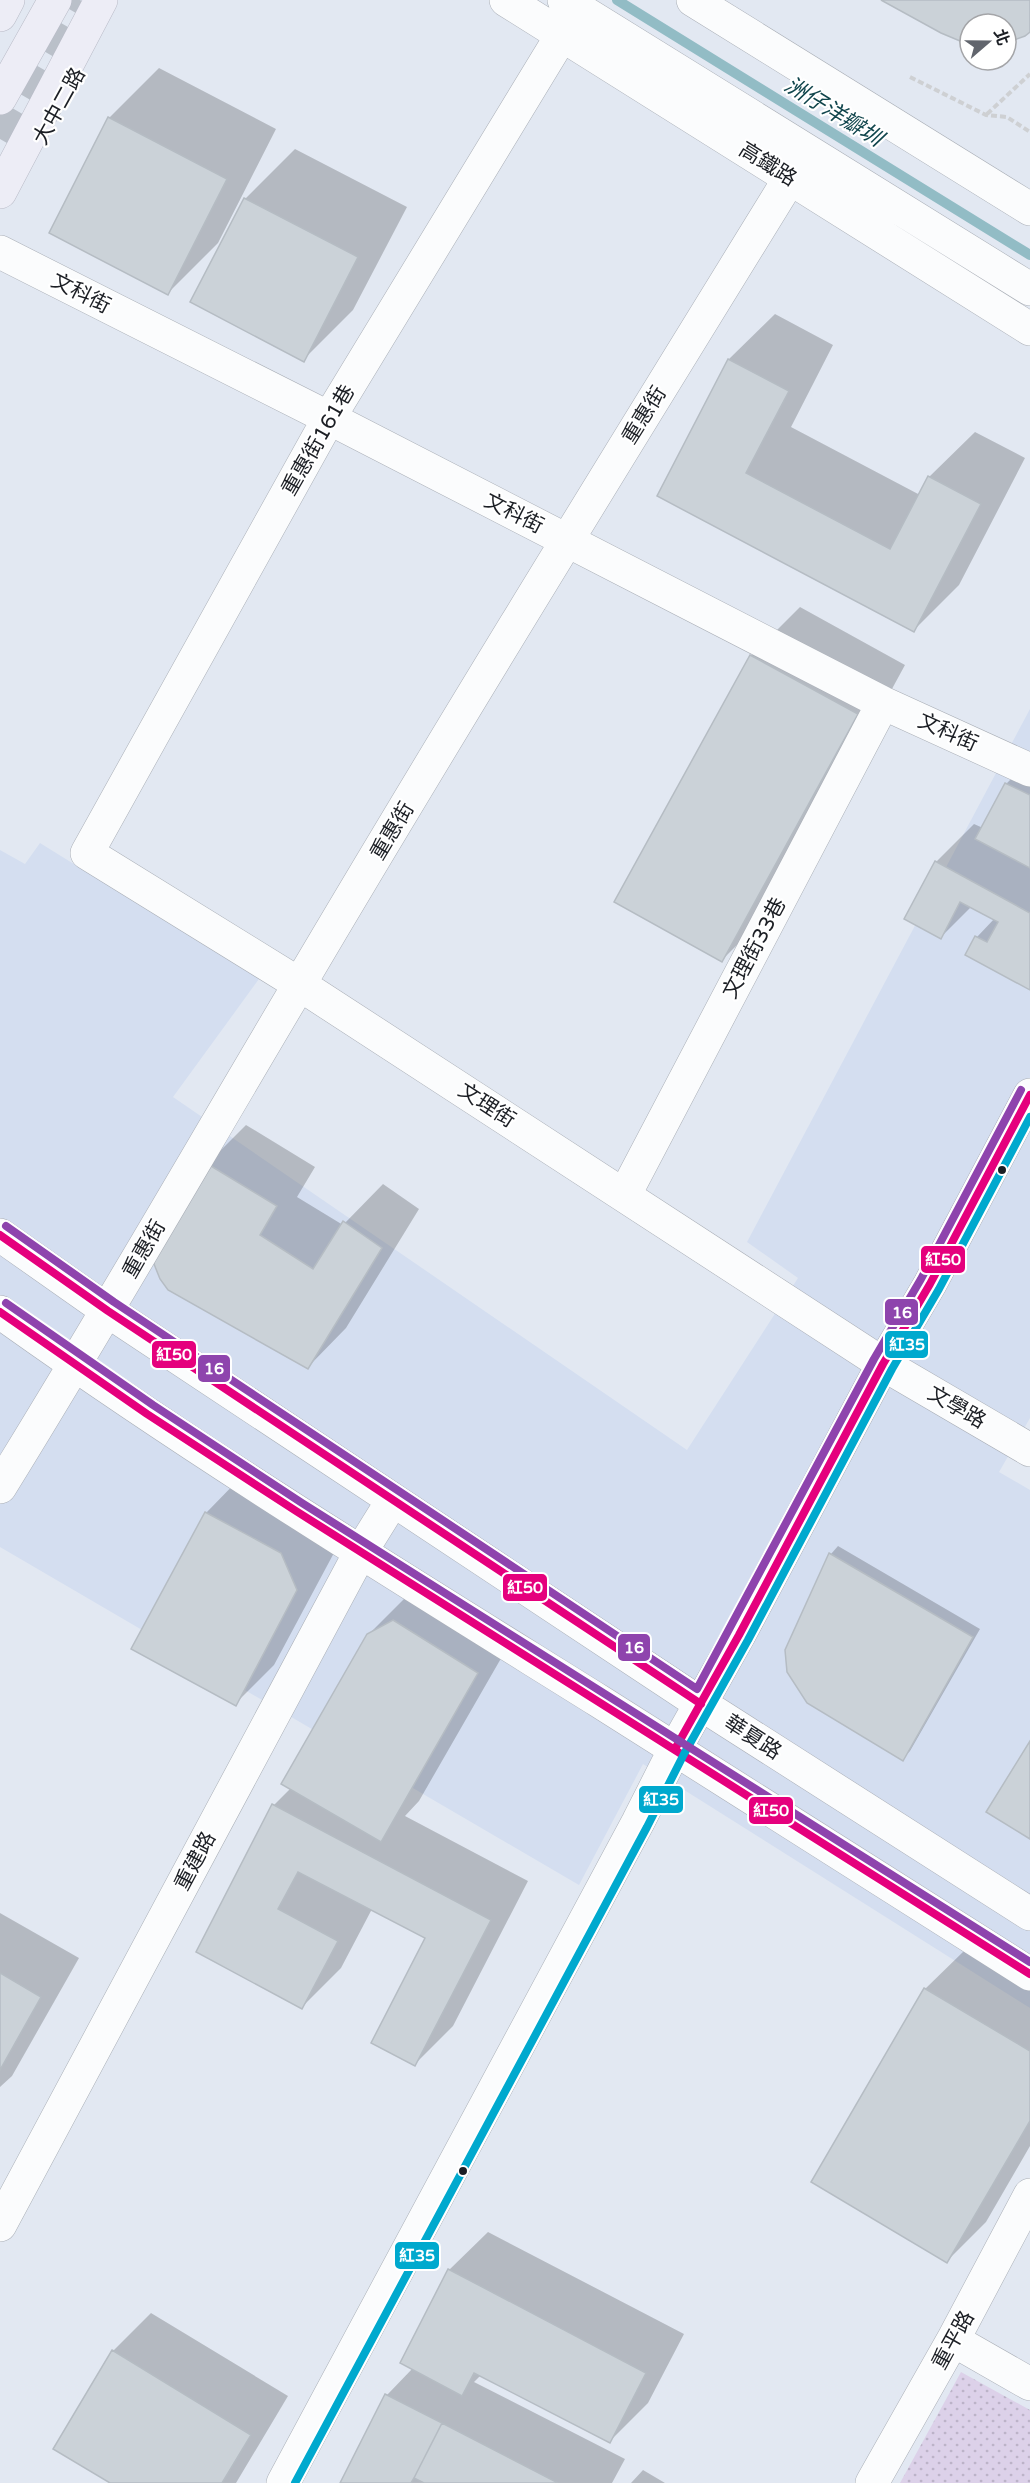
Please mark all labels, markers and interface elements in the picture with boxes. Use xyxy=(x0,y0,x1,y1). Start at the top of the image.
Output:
north arrow xyxy=(958,12,1018,72)
text: 北 xyxy=(989,26,1013,48)
street label: 大中二路 xyxy=(28,63,91,149)
water label: 洲仔洋瓣圳 xyxy=(780,72,890,154)
street label: 高鐵路 xyxy=(734,137,801,192)
street label: 文科街 xyxy=(47,268,115,319)
street label: 重惠街161巷 xyxy=(277,380,360,500)
street label: 重惠街 xyxy=(617,382,672,449)
street label: 文科街 xyxy=(480,488,548,539)
street label: 文科街 xyxy=(914,708,982,757)
street label: 重惠街 xyxy=(365,798,419,865)
street label: 文理街33巷 xyxy=(717,894,791,1003)
street label: 文理街 xyxy=(454,1078,520,1133)
unlabelled marker xyxy=(996,1164,1008,1176)
street label: 重惠街 xyxy=(118,1216,171,1283)
line badge: 紅50 xyxy=(920,1245,966,1274)
text: 紅50 xyxy=(925,1250,961,1270)
line badge: 16 xyxy=(884,1298,919,1326)
text: 16 xyxy=(892,1303,912,1323)
line badge: 紅35 xyxy=(884,1330,929,1359)
text: 紅35 xyxy=(889,1335,925,1355)
line badge: 紅50 xyxy=(151,1340,197,1369)
text: 紅50 xyxy=(156,1345,192,1365)
line badge: 16 xyxy=(197,1354,231,1383)
text: 16 xyxy=(204,1359,224,1379)
street label: 文學路 xyxy=(923,1381,990,1434)
line badge: 紅50 xyxy=(502,1573,548,1602)
text: 紅50 xyxy=(507,1578,543,1598)
line badge: 16 xyxy=(617,1633,651,1662)
text: 16 xyxy=(624,1638,644,1658)
street label: 華夏路 xyxy=(720,1710,786,1765)
line badge: 紅35 xyxy=(638,1785,684,1814)
text: 紅35 xyxy=(643,1790,679,1810)
line badge: 紅50 xyxy=(748,1796,794,1825)
text: 紅50 xyxy=(753,1801,789,1821)
street label: 重建路 xyxy=(170,1828,221,1895)
unlabelled marker xyxy=(457,2165,469,2177)
line badge: 紅35 xyxy=(394,2241,440,2270)
text: 紅35 xyxy=(399,2246,435,2266)
street label: 重平路 xyxy=(927,2307,980,2374)

